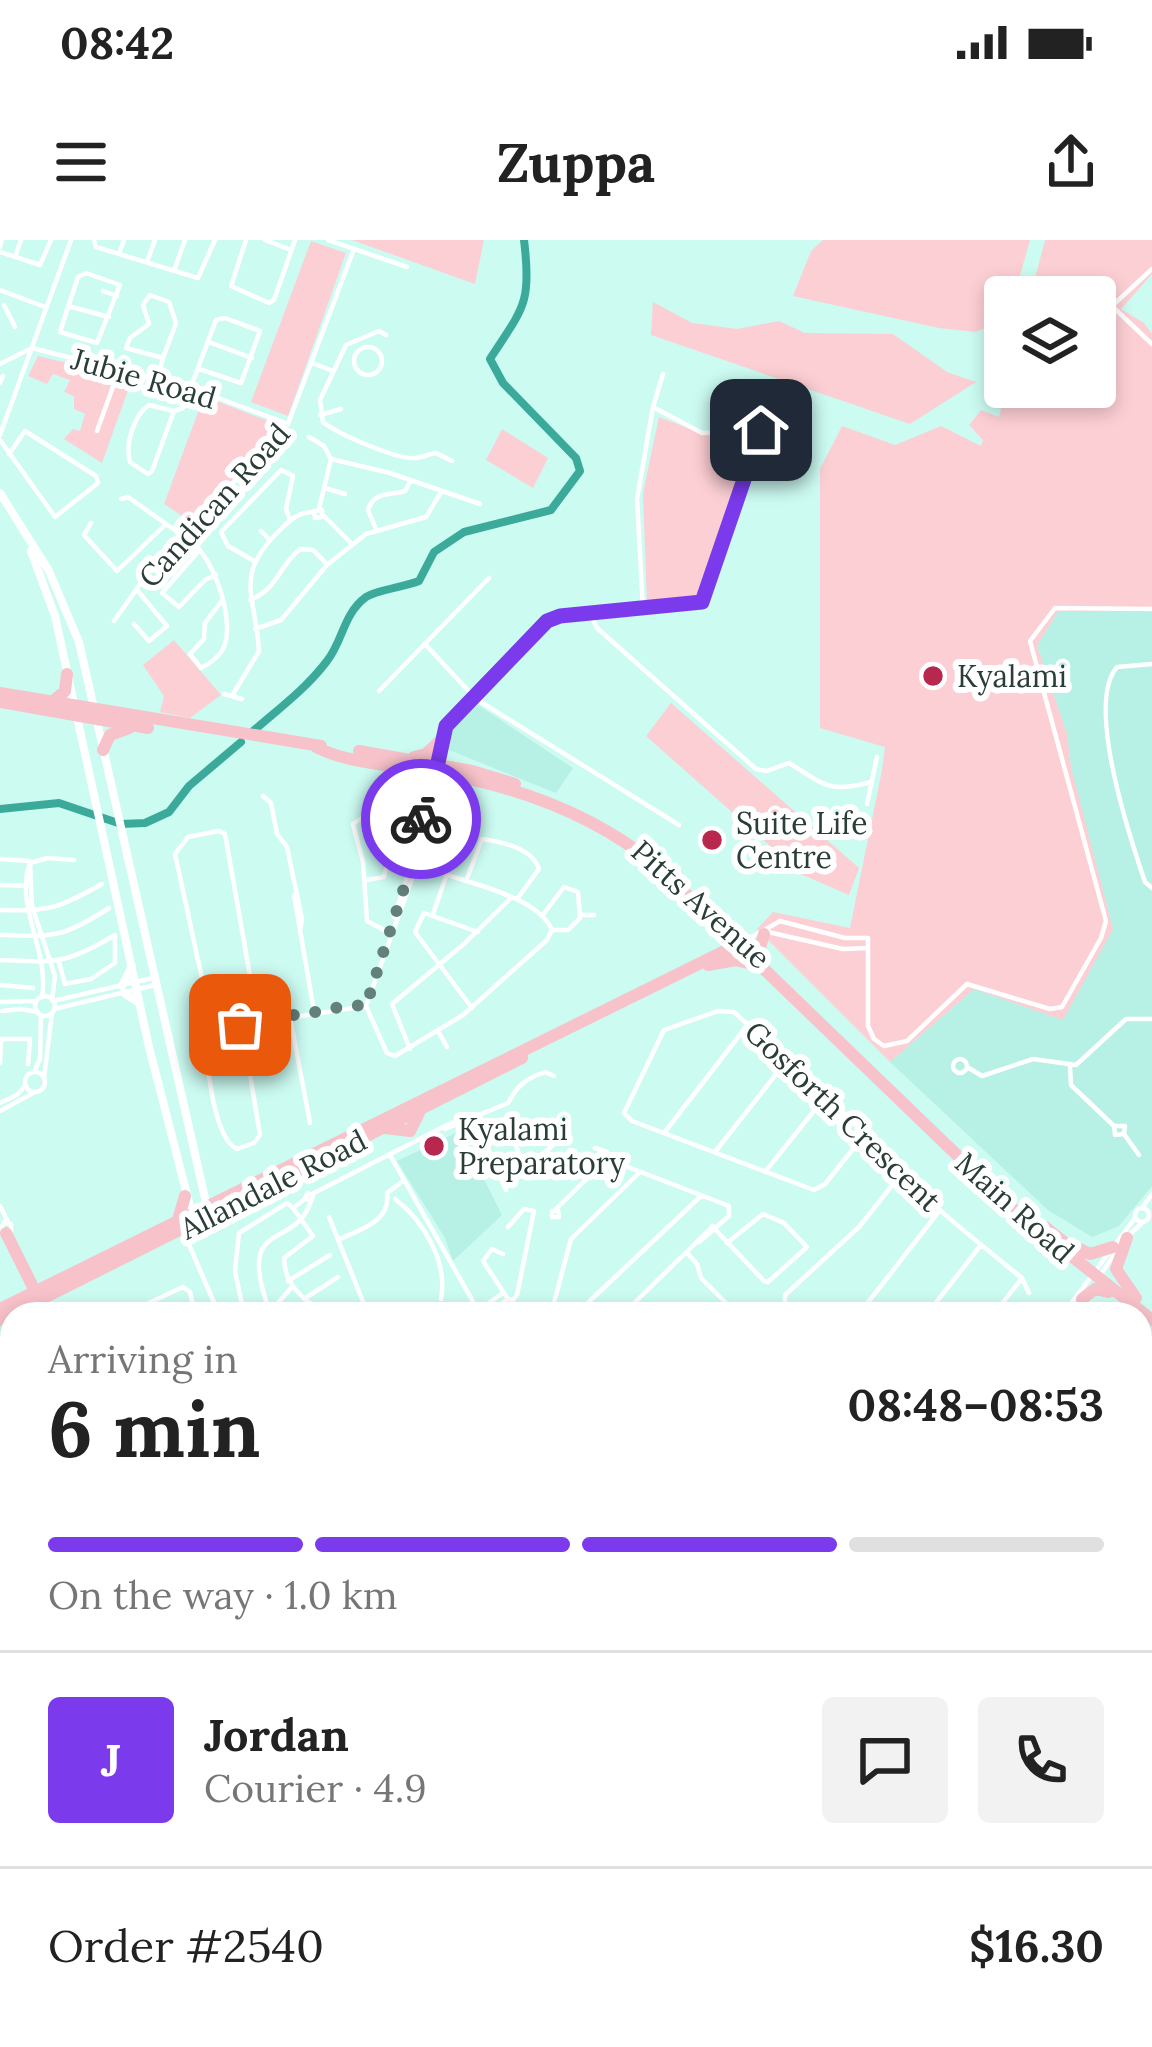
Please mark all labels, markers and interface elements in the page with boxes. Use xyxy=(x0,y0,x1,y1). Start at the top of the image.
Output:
text: 08:42 xyxy=(60,14,174,71)
text: Zuppa xyxy=(497,128,655,197)
icon: menu xyxy=(48,129,114,195)
icon: share xyxy=(1038,129,1104,195)
map controls xyxy=(984,276,1116,408)
button: layers xyxy=(984,276,1116,408)
street label: Jubie Road xyxy=(66,339,221,417)
pin xyxy=(710,379,812,481)
icon: home xyxy=(728,397,794,463)
street label: Candican Road xyxy=(130,415,298,595)
place label: Kyalami xyxy=(957,657,1067,696)
marker: Kyalami xyxy=(920,663,946,689)
courier xyxy=(361,759,481,879)
icon: bike xyxy=(388,786,454,852)
place label: Suite Life Centre xyxy=(736,804,867,876)
marker: Suite Life Centre xyxy=(699,827,725,853)
street label: Pitts Avenue xyxy=(624,832,778,976)
pin xyxy=(189,974,291,1076)
icon: bag xyxy=(207,992,273,1058)
street label: Gosforth Crescent xyxy=(737,1013,949,1220)
place label: Kyalami Preparatory xyxy=(458,1110,625,1183)
street label: Allandale Road xyxy=(173,1121,373,1248)
marker: Kyalami Preparatory xyxy=(421,1133,447,1159)
street label: Main Road xyxy=(948,1144,1082,1270)
text: Arriving in xyxy=(48,1334,238,1384)
text: 08:48–08:53 xyxy=(848,1376,1104,1433)
text: 6 min xyxy=(48,1379,260,1478)
text: On the way · 1.0 km xyxy=(48,1570,398,1620)
button: chat xyxy=(822,1697,948,1823)
button: phone xyxy=(978,1697,1104,1823)
text: Jordan xyxy=(204,1706,349,1763)
text: J xyxy=(101,1731,121,1788)
text: Courier · 4.9 xyxy=(204,1763,427,1813)
text: Order #2540 xyxy=(48,1917,324,1974)
text: $16.30 xyxy=(969,1917,1104,1974)

